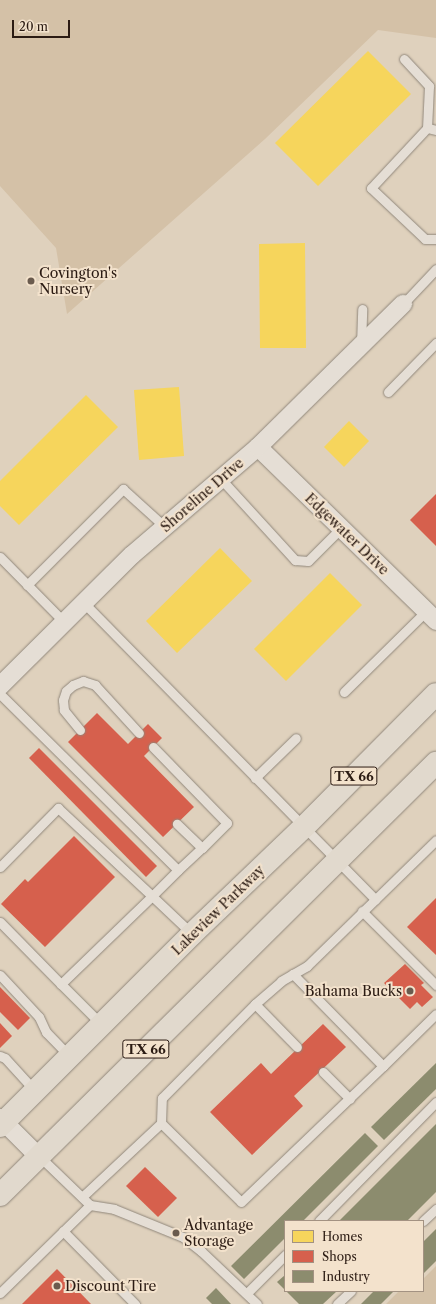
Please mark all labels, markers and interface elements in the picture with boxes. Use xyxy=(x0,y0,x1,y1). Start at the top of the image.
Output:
scale bar xyxy=(14,12,72,38)
text: 20 m xyxy=(19,19,48,34)
place label: Covington's Nursery xyxy=(39,265,117,298)
marker: Covington's Nursery xyxy=(26,276,36,286)
street label: Shoreline Drive xyxy=(157,454,247,536)
street label: Edgewater Drive xyxy=(301,490,393,578)
road number: TX 66 xyxy=(330,765,378,787)
street label: Lakeview Parkway xyxy=(168,861,268,959)
place label: Bahama Bucks xyxy=(305,983,402,999)
marker: Bahama Bucks xyxy=(405,986,415,996)
road number: TX 66 xyxy=(122,1038,170,1060)
place label: Advantage Storage xyxy=(184,1217,253,1250)
legend xyxy=(284,1220,424,1292)
marker: Advantage Storage xyxy=(171,1228,181,1238)
text: Homes xyxy=(322,1229,362,1244)
text: Shops xyxy=(322,1249,357,1264)
text: Industry xyxy=(322,1269,370,1284)
place label: Discount Tire xyxy=(65,1278,157,1294)
marker: Discount Tire xyxy=(52,1281,62,1291)

